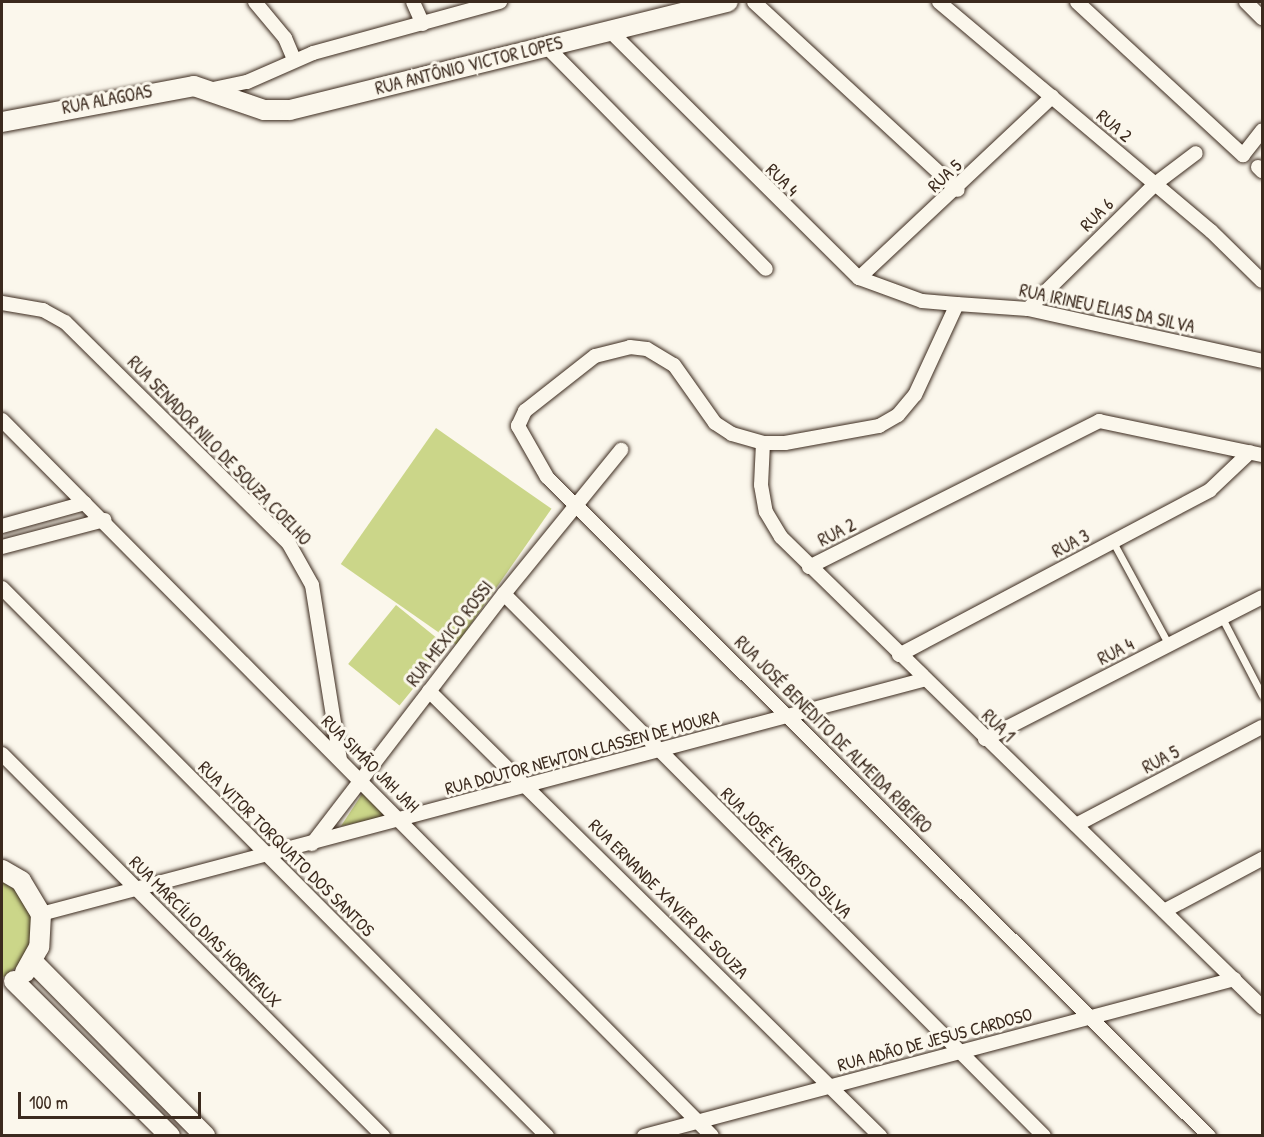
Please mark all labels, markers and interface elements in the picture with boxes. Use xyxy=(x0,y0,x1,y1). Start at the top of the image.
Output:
street label: RUA ANTÔNIO VICTOR LOPES xyxy=(373,32,565,100)
street label: RUA ALAGOAS xyxy=(60,81,154,119)
street label: RUA 2 xyxy=(1092,105,1136,147)
street label: RUA 5 xyxy=(924,155,966,197)
street label: RUA 4 xyxy=(761,159,803,201)
street label: RUA 6 xyxy=(1076,194,1118,236)
street label: RUA IRINEU ELIAS DA SILVA xyxy=(1017,280,1197,338)
street label: RUA SENADOR NILO DE SOUZA COELHO xyxy=(123,352,315,550)
street label: RUA 2 xyxy=(815,514,859,552)
street label: RUA 3 xyxy=(1049,525,1093,563)
street label: RUA MEXICO ROSSI xyxy=(402,577,498,691)
street label: RUA JOSÉ BENEDITO DE ALMEIDA RIBEIRO xyxy=(730,632,936,838)
street label: RUA 4 xyxy=(1094,634,1138,670)
street label: RUA 1 xyxy=(977,705,1019,747)
street label: RUA DOUTOR NEWTON CLASSEN DE MOURA xyxy=(443,706,721,800)
street label: RUA SIMÃO JAH JAH xyxy=(317,711,423,817)
street label: RUA 5 xyxy=(1139,741,1183,779)
street label: RUA VITOR TORQUATO DOS SANTOS xyxy=(194,757,378,941)
street label: RUA JOSÉ EVARISTO SILVA xyxy=(716,783,856,923)
street label: RUA ERNANDE XAVIER DE SOUZA xyxy=(584,815,752,983)
street label: RUA MARCÍLIO DIAS HORNEAUX xyxy=(125,852,285,1012)
street label: RUA ADÃO DE JESUS CARDOSO xyxy=(835,1004,1035,1076)
scale bar xyxy=(21,1080,204,1118)
text: 100 m xyxy=(29,1090,68,1115)

